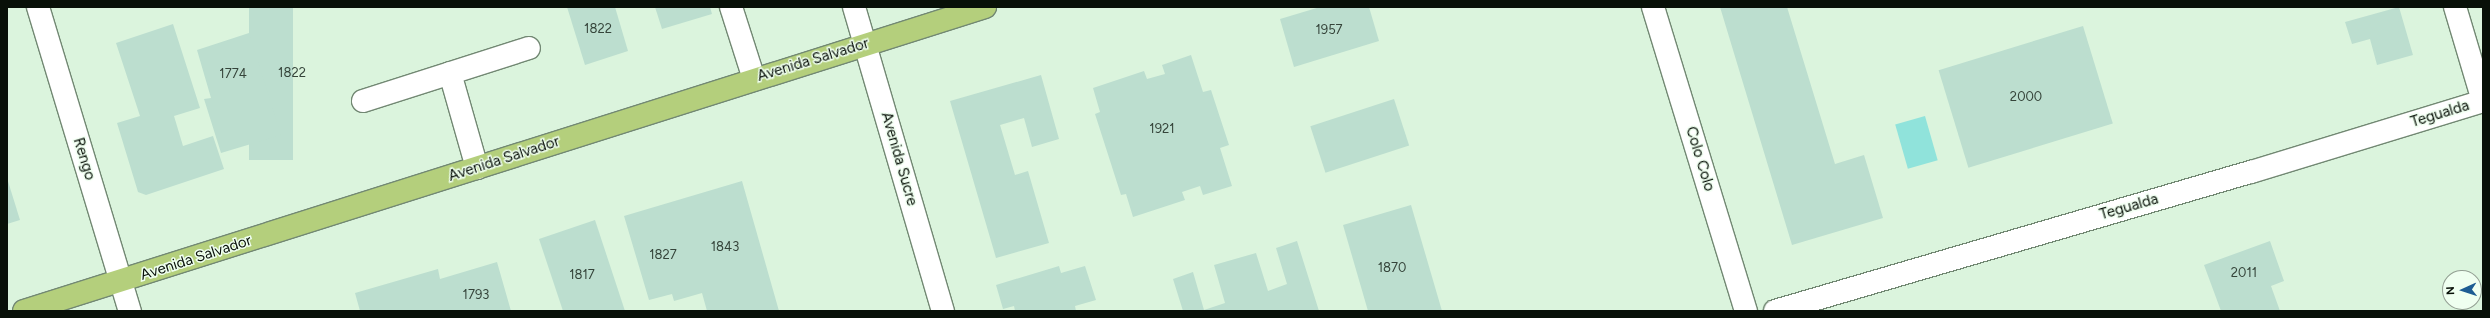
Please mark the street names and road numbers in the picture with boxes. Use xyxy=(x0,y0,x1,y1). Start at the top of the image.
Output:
street label: Avenida Salvador xyxy=(755,34,871,86)
street label: Tegualda xyxy=(2409,97,2471,131)
street label: Avenida Sucre xyxy=(877,110,921,208)
street label: Colo Colo xyxy=(1682,124,1718,194)
street label: Avenida Salvador xyxy=(446,133,562,185)
street label: Rengo xyxy=(69,136,99,182)
street label: Tegualda xyxy=(2098,190,2160,224)
street label: Avenida Salvador xyxy=(138,232,254,284)

